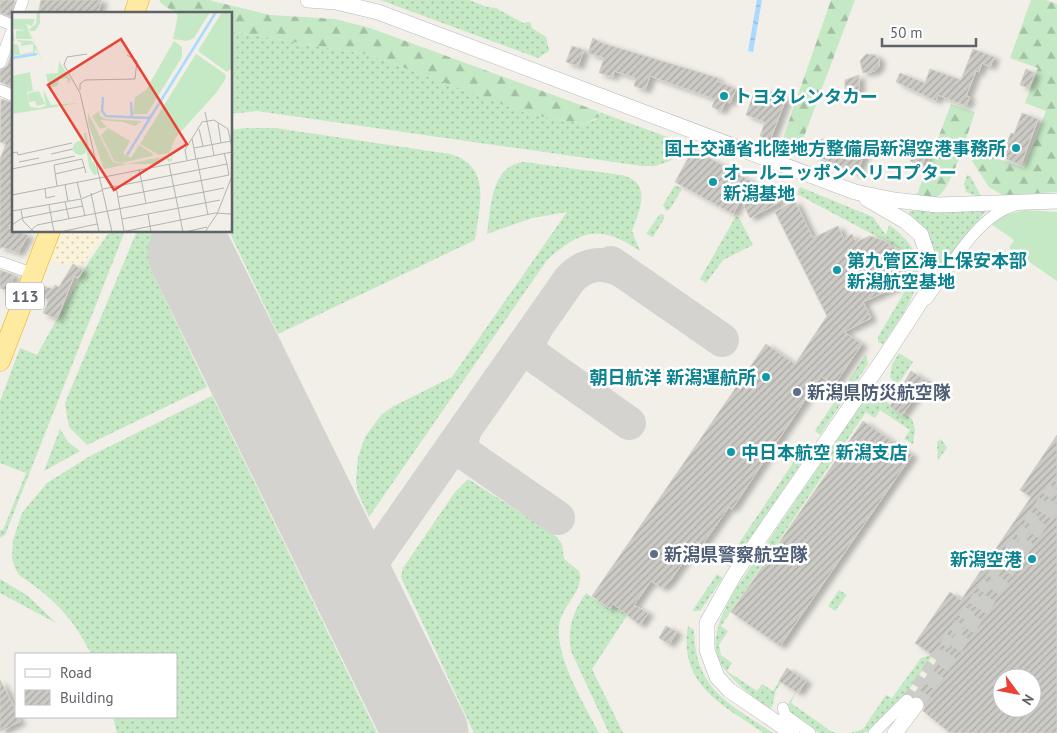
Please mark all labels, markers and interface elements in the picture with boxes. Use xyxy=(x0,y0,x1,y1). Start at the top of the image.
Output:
inset map xyxy=(12,12,232,232)
scale bar xyxy=(882,15,976,47)
text: 50 m xyxy=(890,23,923,42)
place label: トヨタレンタカー xyxy=(734,85,878,108)
marker: トヨタレンタカー xyxy=(718,90,730,102)
place label: 国土交通省北陸地方整備局新潟空港事務所 xyxy=(664,137,1006,160)
marker: 国土交通省北陸地方整備局新潟空港事務所 xyxy=(1010,142,1022,154)
place label: オールニッポンヘリコプター 新潟基地 xyxy=(723,161,957,205)
marker: オールニッポンヘリコプター 新潟基地 xyxy=(707,176,719,188)
place label: 第九管区海上保安本部 新潟航空基地 xyxy=(847,249,1027,293)
marker: 第九管区海上保安本部 新潟航空基地 xyxy=(831,264,843,276)
road number: 113 xyxy=(6,282,44,310)
place label: 朝日航洋 新潟運航所 xyxy=(589,366,756,389)
marker: 朝日航洋 新潟運航所 xyxy=(760,371,772,383)
place label: 新潟県防災航空隊 xyxy=(807,381,951,404)
marker: 新潟県防災航空隊 xyxy=(791,386,803,398)
place label: 中日本航空 新潟支店 xyxy=(741,441,908,464)
marker: 中日本航空 新潟支店 xyxy=(725,446,737,458)
place label: 新潟県警察航空隊 xyxy=(664,543,808,566)
marker: 新潟県警察航空隊 xyxy=(648,548,660,560)
place label: 新潟空港 xyxy=(950,548,1022,571)
marker: 新潟空港 xyxy=(1026,553,1038,565)
legend xyxy=(15,653,178,718)
text: Road xyxy=(60,663,92,682)
north arrow xyxy=(992,668,1042,718)
text: Building xyxy=(60,688,114,707)
text: N xyxy=(1018,691,1038,709)

